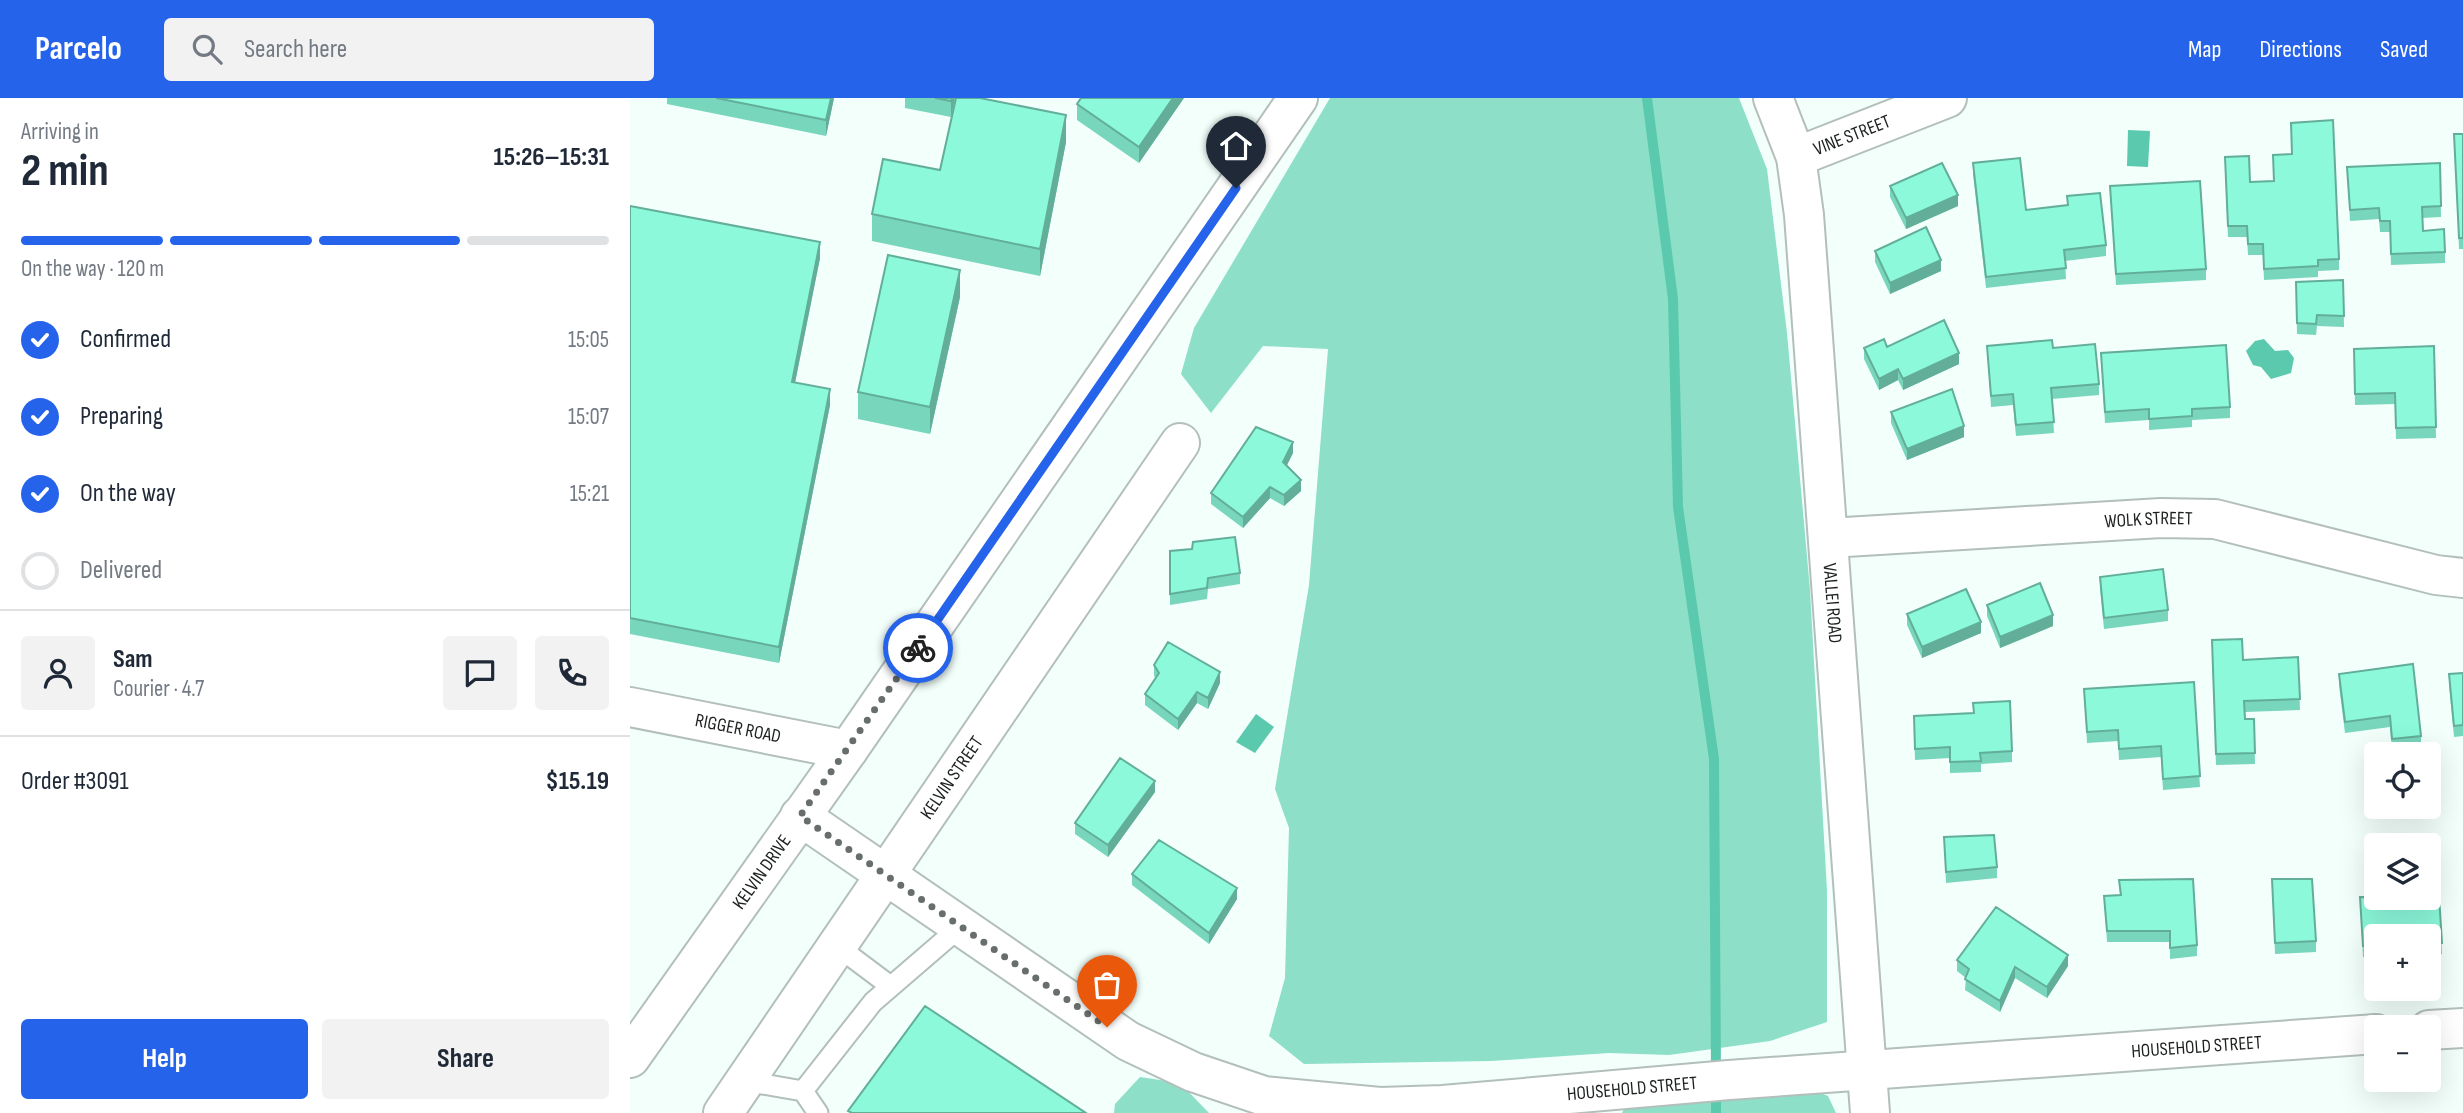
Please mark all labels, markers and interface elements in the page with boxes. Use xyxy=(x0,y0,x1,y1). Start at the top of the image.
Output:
search box xyxy=(164,18,654,81)
text: Parcelo xyxy=(35,29,122,69)
icon: search xyxy=(188,30,226,68)
text: Search here xyxy=(244,34,347,65)
text: Map xyxy=(2188,35,2221,64)
text: Directions xyxy=(2259,35,2342,64)
text: Saved xyxy=(2380,35,2428,64)
street label: VINE STREET xyxy=(1810,110,1894,161)
pin xyxy=(1206,116,1266,188)
text: Arriving in xyxy=(21,118,99,146)
icon: home xyxy=(1217,127,1255,165)
text: 15:26–15:31 xyxy=(494,142,609,173)
text: 2 min xyxy=(21,144,109,199)
text: On the way · 120 m xyxy=(21,255,164,283)
icon: check xyxy=(21,321,59,359)
text: Confirmed xyxy=(80,324,171,355)
text: 15:05 xyxy=(568,326,609,354)
icon: check xyxy=(21,398,59,436)
text: Preparing xyxy=(80,401,163,432)
text: 15:07 xyxy=(568,403,609,431)
icon: check xyxy=(21,475,59,513)
text: On the way xyxy=(80,478,176,509)
text: 15:21 xyxy=(570,480,609,508)
street label: WOLK STREET xyxy=(2104,506,2193,533)
text: Delivered xyxy=(80,555,162,586)
street label: VALLEI ROAD xyxy=(1818,562,1847,644)
courier xyxy=(883,613,953,683)
icon: bike xyxy=(899,629,937,667)
button: person xyxy=(21,636,95,710)
button: chat xyxy=(443,636,517,710)
button: phone xyxy=(535,636,609,710)
text: Sam xyxy=(113,644,153,675)
text: Courier · 4.7 xyxy=(113,675,204,703)
street label: RIGGER ROAD xyxy=(693,709,783,748)
street label: KELVIN STREET xyxy=(915,731,988,823)
map controls xyxy=(2364,742,2441,1092)
button: locate xyxy=(2364,742,2441,819)
text: Order #3091 xyxy=(21,766,129,797)
text: $15.19 xyxy=(545,766,609,797)
street label: KELVIN DRIVE xyxy=(728,830,796,914)
button: layers xyxy=(2364,833,2441,910)
button: + xyxy=(2364,924,2441,1001)
pin xyxy=(1077,955,1137,1027)
icon: bag xyxy=(1088,966,1126,1004)
button: − xyxy=(2364,1015,2441,1092)
button: Help xyxy=(21,1019,308,1099)
button: Share xyxy=(322,1019,609,1099)
street label: HOUSEHOLD STREET xyxy=(2130,1031,2263,1063)
street label: HOUSEHOLD STREET xyxy=(1566,1071,1698,1106)

